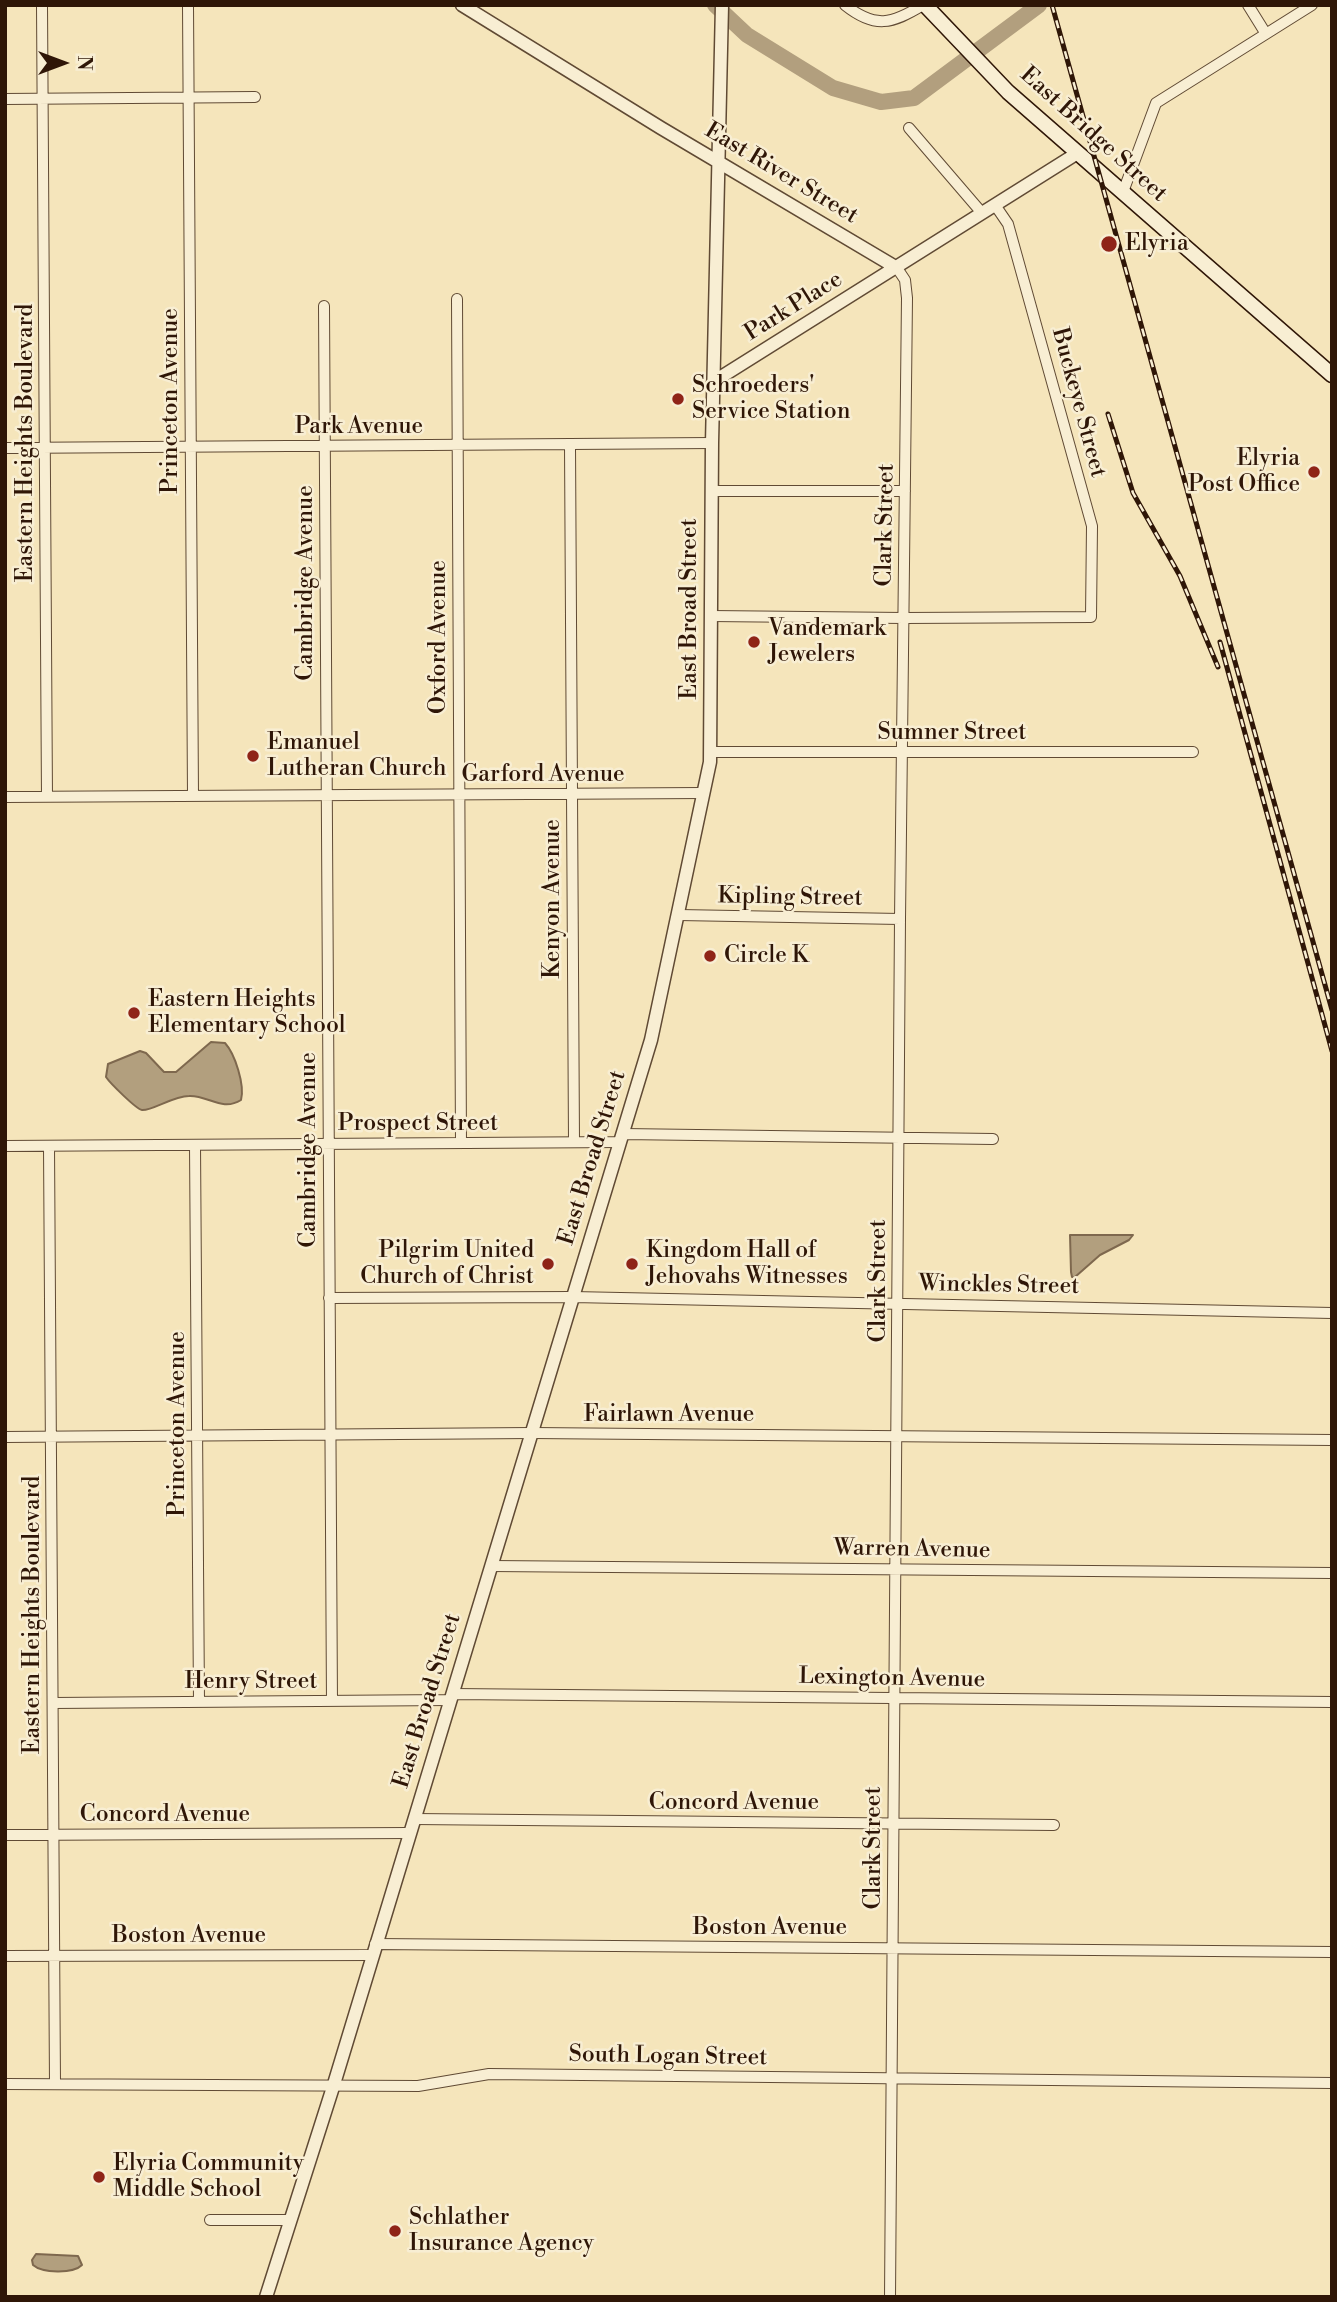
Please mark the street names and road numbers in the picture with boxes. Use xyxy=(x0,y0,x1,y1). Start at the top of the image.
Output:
street label: East Bridge Street xyxy=(1014,62,1172,208)
street label: East River Street xyxy=(699,117,863,231)
street label: Park Place xyxy=(740,266,848,348)
street label: Eastern Heights Boulevard xyxy=(12,304,40,582)
street label: Princeton Avenue xyxy=(157,308,185,494)
street label: Buckeye Street xyxy=(1045,325,1111,481)
street label: Park Avenue xyxy=(295,413,423,441)
street label: Clark Street xyxy=(871,463,901,587)
street label: Cambridge Avenue xyxy=(292,485,320,681)
street label: East Broad Street xyxy=(676,518,704,700)
street label: Oxford Avenue xyxy=(425,560,453,714)
street label: Sumner Street xyxy=(878,719,1026,747)
street label: Garford Avenue xyxy=(461,761,625,789)
street label: Kenyon Avenue xyxy=(539,819,567,979)
street label: Kipling Street xyxy=(717,883,863,913)
street label: Cambridge Avenue xyxy=(295,1052,323,1248)
street label: East Broad Street xyxy=(553,1067,633,1249)
street label: Prospect Street xyxy=(338,1110,498,1138)
street label: Clark Street xyxy=(865,1219,893,1343)
street label: Winckles Street xyxy=(918,1271,1080,1301)
street label: Princeton Avenue xyxy=(164,1331,192,1517)
street label: Fairlawn Avenue xyxy=(584,1401,754,1429)
street label: Eastern Heights Boulevard xyxy=(19,1476,47,1754)
street label: Warren Avenue xyxy=(833,1535,991,1565)
street label: East Broad Street xyxy=(388,1610,468,1792)
street label: Lexington Avenue xyxy=(798,1664,986,1694)
street label: Henry Street xyxy=(185,1668,317,1696)
street label: Clark Street xyxy=(860,1786,888,1910)
street label: Concord Avenue xyxy=(649,1789,819,1817)
street label: Concord Avenue xyxy=(80,1801,250,1829)
street label: Boston Avenue xyxy=(693,1914,847,1942)
street label: Boston Avenue xyxy=(112,1922,266,1950)
street label: South Logan Street xyxy=(568,2041,768,2073)

